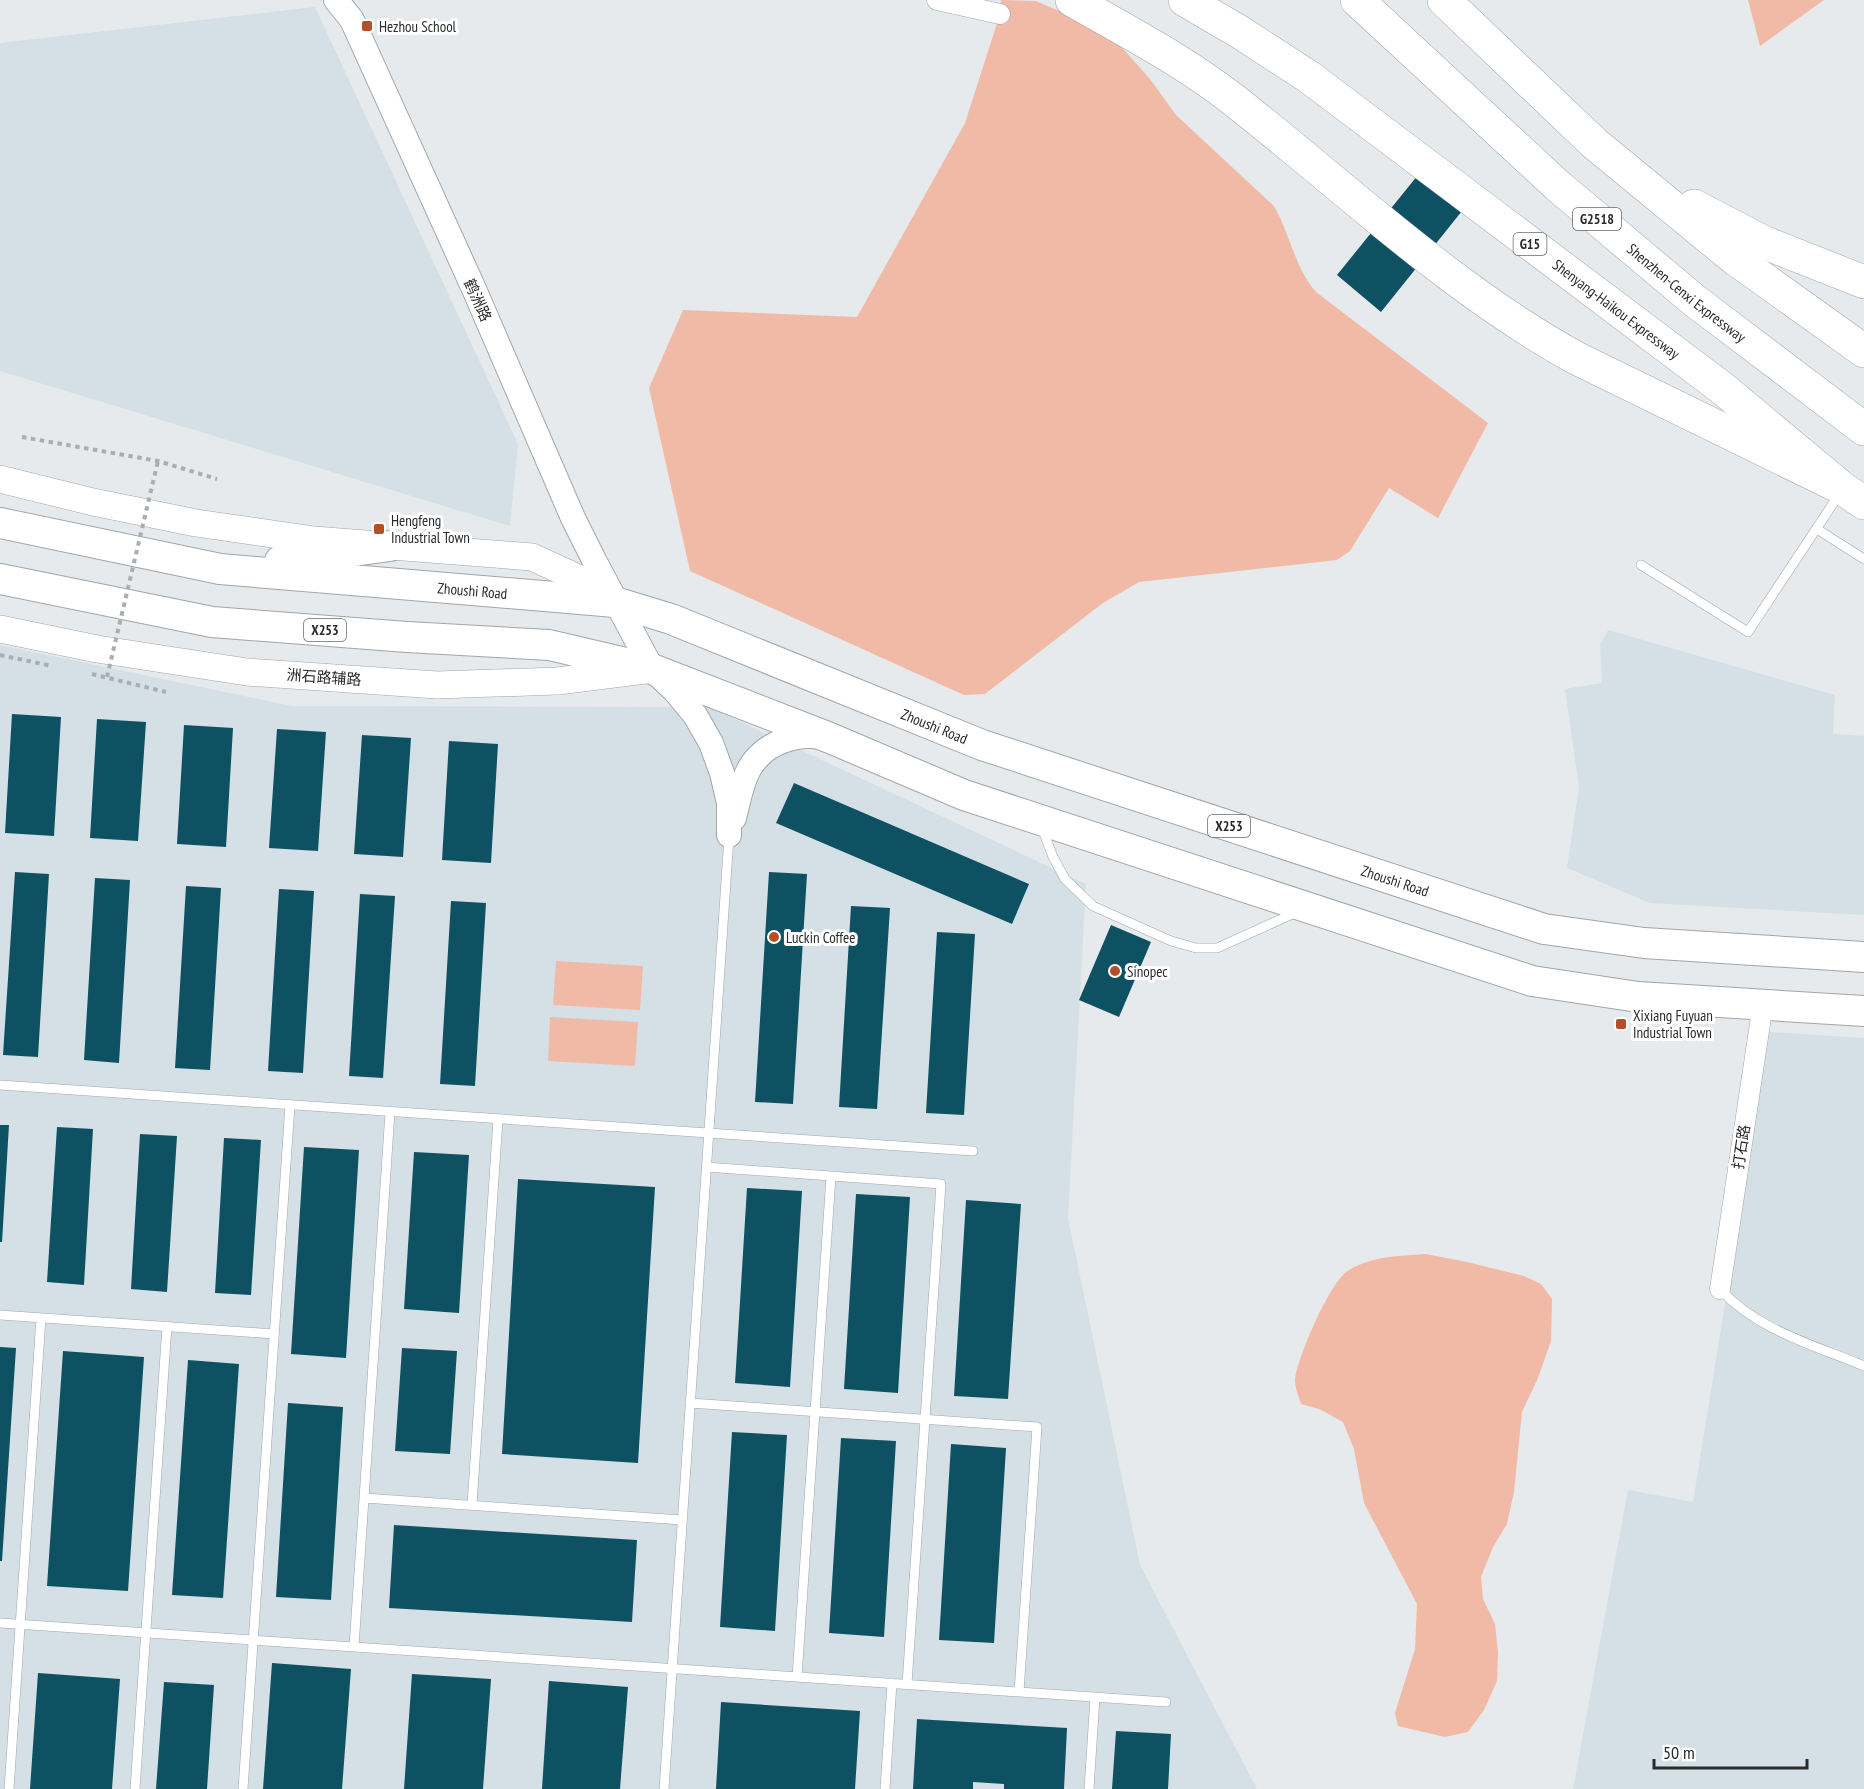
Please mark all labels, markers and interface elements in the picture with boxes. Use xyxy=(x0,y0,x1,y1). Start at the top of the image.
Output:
place label: Hezhou School xyxy=(379,17,457,36)
marker: Hezhou School xyxy=(360,19,374,33)
road number: G2518 xyxy=(1573,208,1621,230)
road number: G15 xyxy=(1514,233,1546,255)
street label: Shenzhen-Cenxi Expressway xyxy=(1624,239,1750,346)
street label: Shenyang-Haikou Expressway xyxy=(1549,255,1684,363)
street label: 鹤洲路 xyxy=(460,276,496,324)
place label: Hengfeng Industrial Town xyxy=(391,511,470,547)
marker: Hengfeng Industrial Town xyxy=(372,522,386,536)
street label: Zhoushi Road xyxy=(437,578,508,602)
road number: X253 xyxy=(304,619,346,641)
street label: 洲石路辅路 xyxy=(286,665,362,689)
street label: Zhoushi Road xyxy=(899,704,971,748)
road number: X253 xyxy=(1208,815,1250,837)
street label: Zhoushi Road xyxy=(1359,860,1431,900)
place label: Luckin Coffee xyxy=(786,928,855,947)
marker: Luckin Coffee xyxy=(767,930,781,944)
place label: Sinopec xyxy=(1127,962,1168,981)
marker: Sinopec xyxy=(1108,964,1122,978)
place label: Xixiang Fuyuan Industrial Town xyxy=(1633,1006,1713,1042)
marker: Xixiang Fuyuan Industrial Town xyxy=(1614,1017,1628,1031)
street label: 打石路 xyxy=(1728,1123,1754,1171)
scale bar xyxy=(1654,1732,1807,1770)
text: 50 m xyxy=(1663,1741,1695,1764)

